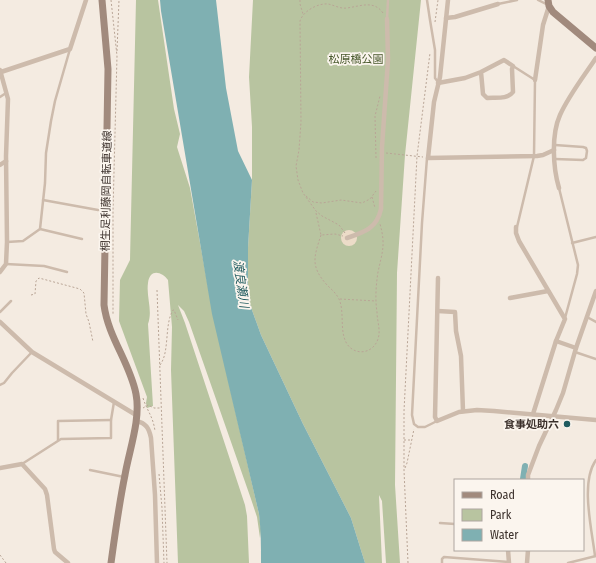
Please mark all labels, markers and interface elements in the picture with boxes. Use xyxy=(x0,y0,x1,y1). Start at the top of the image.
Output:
park label: 松原橋公園 xyxy=(329,53,384,66)
street label: 桐生足利藤岡自転車道線 xyxy=(99,130,114,252)
water label: 渡良瀬川 xyxy=(231,259,252,311)
place label: 食事処助六 xyxy=(504,418,559,431)
marker: 食事処助六 xyxy=(562,419,572,429)
legend xyxy=(454,479,584,551)
text: Road xyxy=(490,488,515,502)
text: Park xyxy=(490,508,512,522)
text: Water xyxy=(490,528,519,542)

